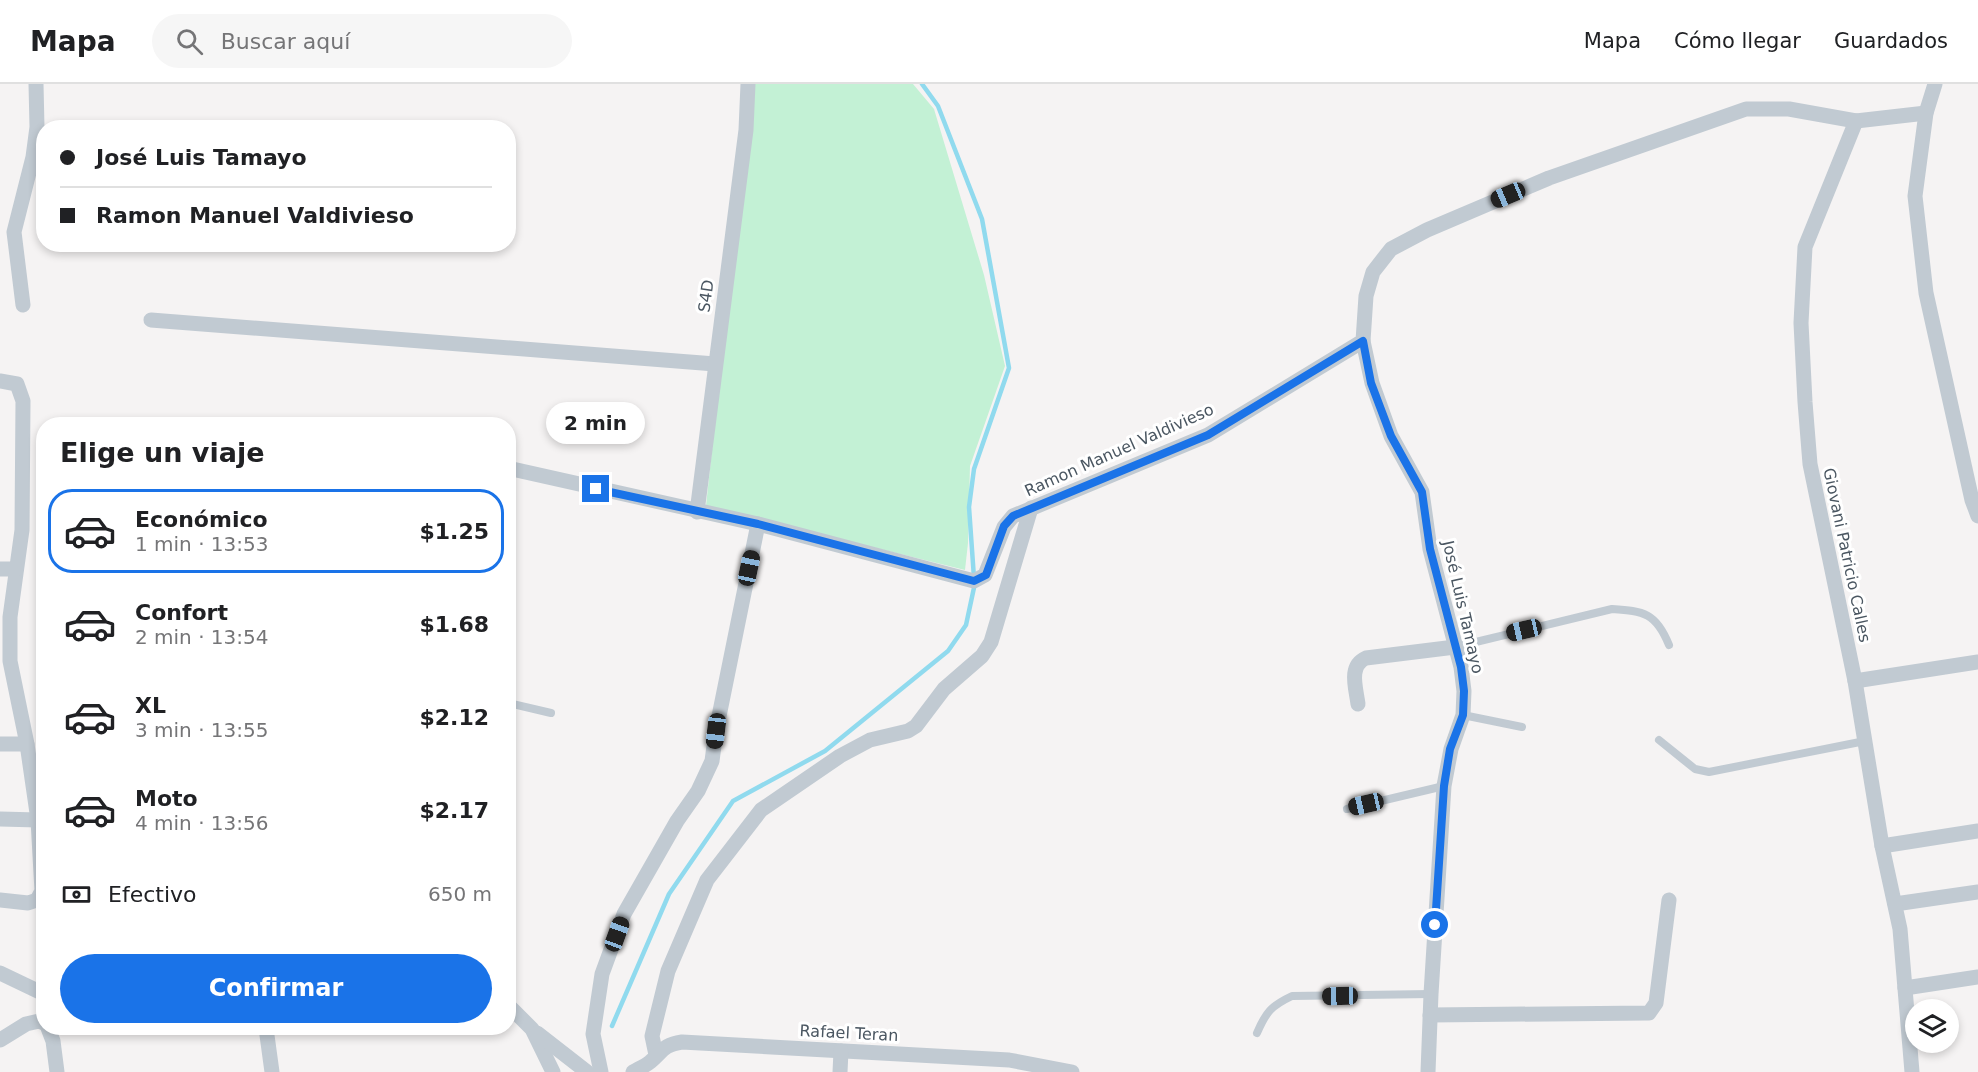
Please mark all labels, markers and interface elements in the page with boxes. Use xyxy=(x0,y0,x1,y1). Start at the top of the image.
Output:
search box xyxy=(152,14,572,68)
text: Mapa xyxy=(30,25,116,58)
icon: search xyxy=(173,25,206,58)
text: Buscar aquí xyxy=(221,29,350,54)
text: Mapa xyxy=(1584,29,1641,53)
text: Cómo llegar xyxy=(1674,29,1801,53)
text: Guardados xyxy=(1834,29,1948,53)
text: José Luis Tamayo xyxy=(96,145,307,170)
car xyxy=(1488,180,1528,210)
text: Ramon Manuel Valdivieso xyxy=(96,203,414,228)
street label: S4D xyxy=(694,279,718,313)
street label: Ramon Manuel Valdivieso xyxy=(1022,400,1216,500)
callout: 2 min xyxy=(546,402,646,444)
text: 2 min xyxy=(564,411,627,435)
text: Elige un viaje xyxy=(60,437,264,468)
street label: Giovani Patricio Calles xyxy=(1819,466,1875,644)
route end xyxy=(582,475,609,502)
icon: car xyxy=(63,504,117,558)
text: Económico xyxy=(135,507,268,532)
text: $1.25 xyxy=(419,519,489,544)
text: 1 min · 13:53 xyxy=(135,532,269,556)
street label: José Luis Tamayo xyxy=(1438,538,1488,675)
car xyxy=(736,549,762,587)
icon: car xyxy=(63,597,117,651)
text: Confort xyxy=(135,600,228,625)
text: $1.68 xyxy=(419,612,489,637)
car xyxy=(1504,617,1544,643)
text: 2 min · 13:54 xyxy=(135,625,269,649)
icon: car xyxy=(63,690,117,744)
text: XL xyxy=(135,693,166,718)
text: $2.12 xyxy=(419,705,489,730)
car xyxy=(705,712,727,750)
text: 3 min · 13:55 xyxy=(135,718,269,742)
icon: car xyxy=(63,783,117,837)
text: Moto xyxy=(135,786,198,811)
car xyxy=(1346,791,1386,817)
text: $2.17 xyxy=(419,798,489,823)
text: 4 min · 13:56 xyxy=(135,811,269,835)
icon: cash xyxy=(60,878,93,911)
text: Efectivo xyxy=(108,882,197,907)
text: 650 m xyxy=(428,882,492,906)
route start xyxy=(1421,911,1448,938)
car xyxy=(602,914,632,954)
button: Confirmar xyxy=(60,954,492,1023)
car xyxy=(1322,987,1358,1005)
map controls xyxy=(1905,999,1959,1053)
button: layers xyxy=(1905,999,1959,1053)
street label: Rafael Teran xyxy=(799,1021,899,1045)

